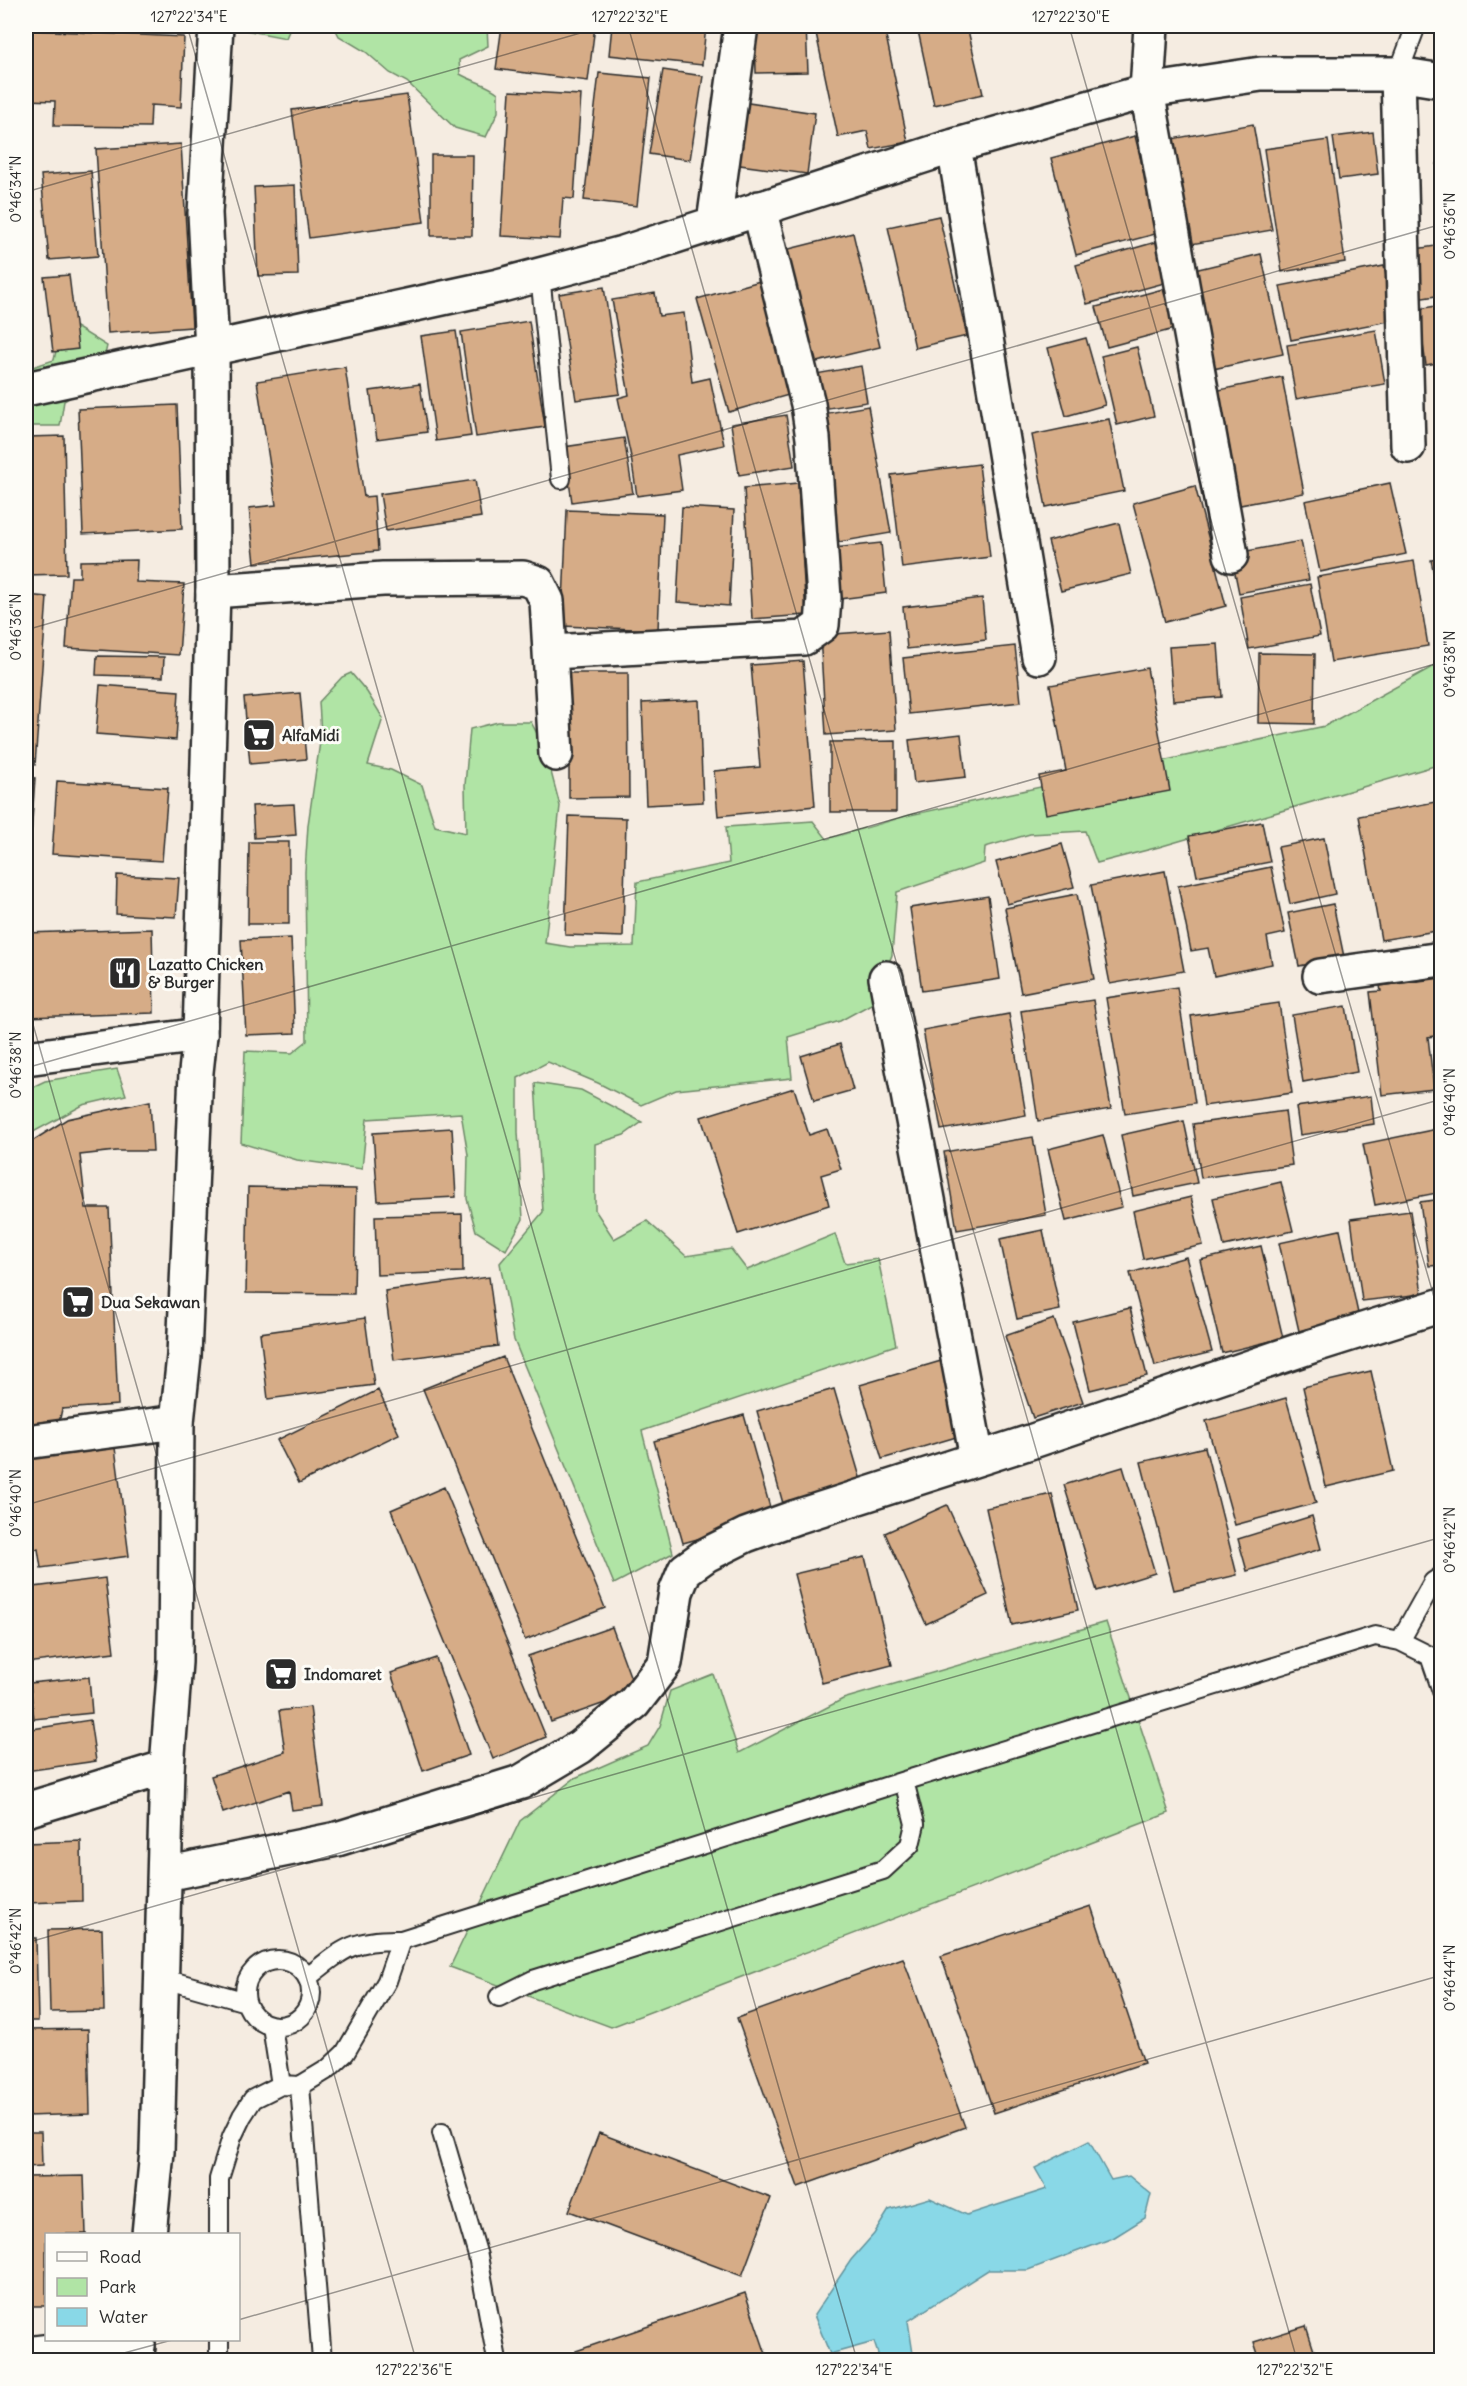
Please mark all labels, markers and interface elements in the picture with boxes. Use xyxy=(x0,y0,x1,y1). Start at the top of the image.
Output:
text: 127°22'34"E xyxy=(151,7,228,26)
text: 127°22'32"E xyxy=(592,7,668,26)
text: 127°22'30"E xyxy=(1032,7,1110,26)
text: 0°46'34"N xyxy=(6,155,25,223)
text: 0°46'36"N xyxy=(1440,192,1459,260)
text: 0°46'36"N xyxy=(6,593,25,661)
text: 0°46'38"N xyxy=(1440,630,1459,698)
supermarket icon: AlfaMidi xyxy=(241,717,277,753)
place label: AlfaMidi xyxy=(282,725,339,745)
place label: Lazatto Chicken & Burger xyxy=(148,954,263,993)
restaurant icon: Lazatto Chicken & Burger xyxy=(107,955,143,991)
text: 0°46'38"N xyxy=(6,1031,25,1099)
text: 0°46'40"N xyxy=(1440,1068,1459,1136)
supermarket icon: Dua Sekawan xyxy=(60,1284,96,1320)
place label: Dua Sekawan xyxy=(101,1292,200,1312)
text: 0°46'40"N xyxy=(6,1469,25,1537)
text: 0°46'42"N xyxy=(1440,1507,1459,1573)
supermarket icon: Indomaret xyxy=(263,1656,299,1692)
place label: Indomaret xyxy=(304,1664,382,1684)
text: 0°46'42"N xyxy=(6,1908,25,1974)
text: 0°46'44"N xyxy=(1440,1944,1459,2012)
legend xyxy=(45,2233,240,2341)
text: Road xyxy=(99,2245,142,2268)
text: Park xyxy=(99,2275,136,2298)
text: Water xyxy=(99,2305,149,2328)
text: 127°22'36"E xyxy=(376,2360,453,2379)
text: 127°22'34"E xyxy=(816,2360,893,2379)
text: 127°22'32"E xyxy=(1257,2360,1333,2379)

